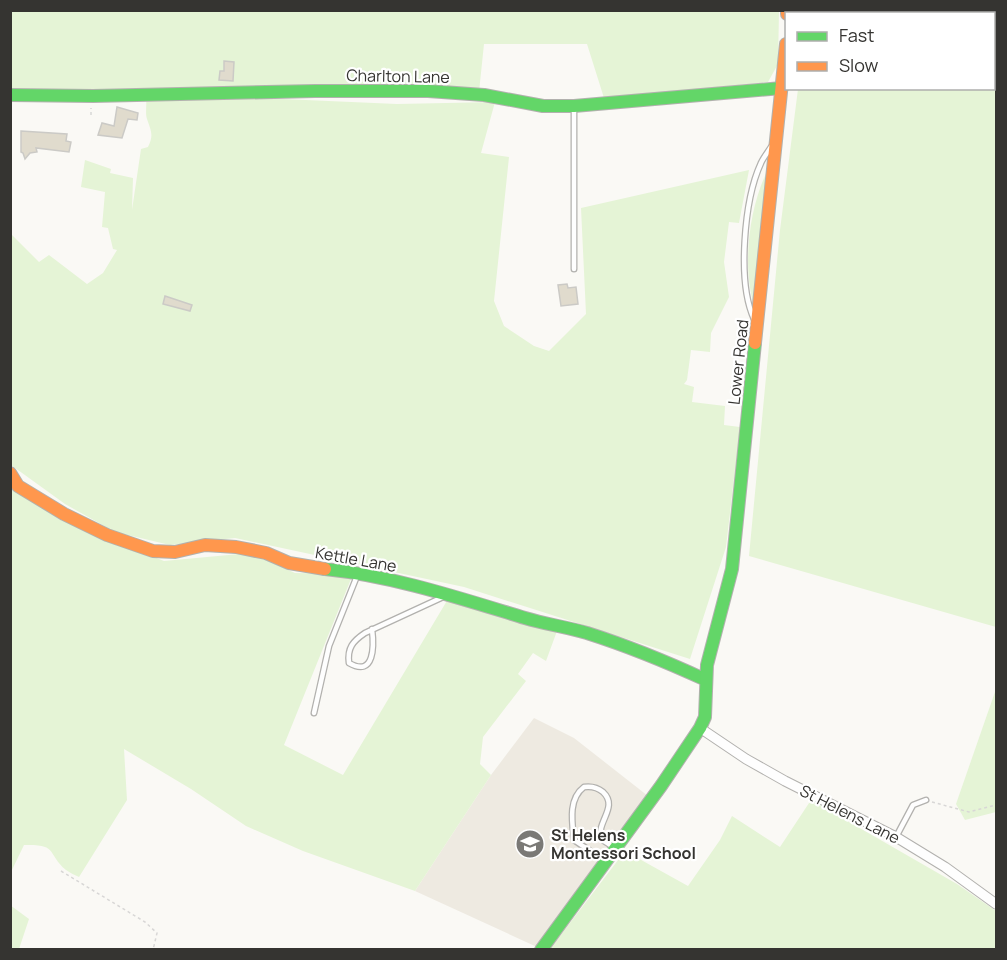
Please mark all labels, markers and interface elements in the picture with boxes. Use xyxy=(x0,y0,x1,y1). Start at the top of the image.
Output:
legend xyxy=(785,12,995,90)
text: Fast xyxy=(839,23,874,47)
text: Slow xyxy=(839,53,879,77)
street label: Charlton Lane xyxy=(346,64,450,88)
street label: Lower Road xyxy=(723,318,753,406)
street label: Kettle Lane xyxy=(314,541,398,577)
street label: St Helens Lane xyxy=(796,779,904,849)
place label: St Helens Montessori School xyxy=(551,824,696,864)
school or university icon: St Helens Montessori School xyxy=(514,828,546,860)

